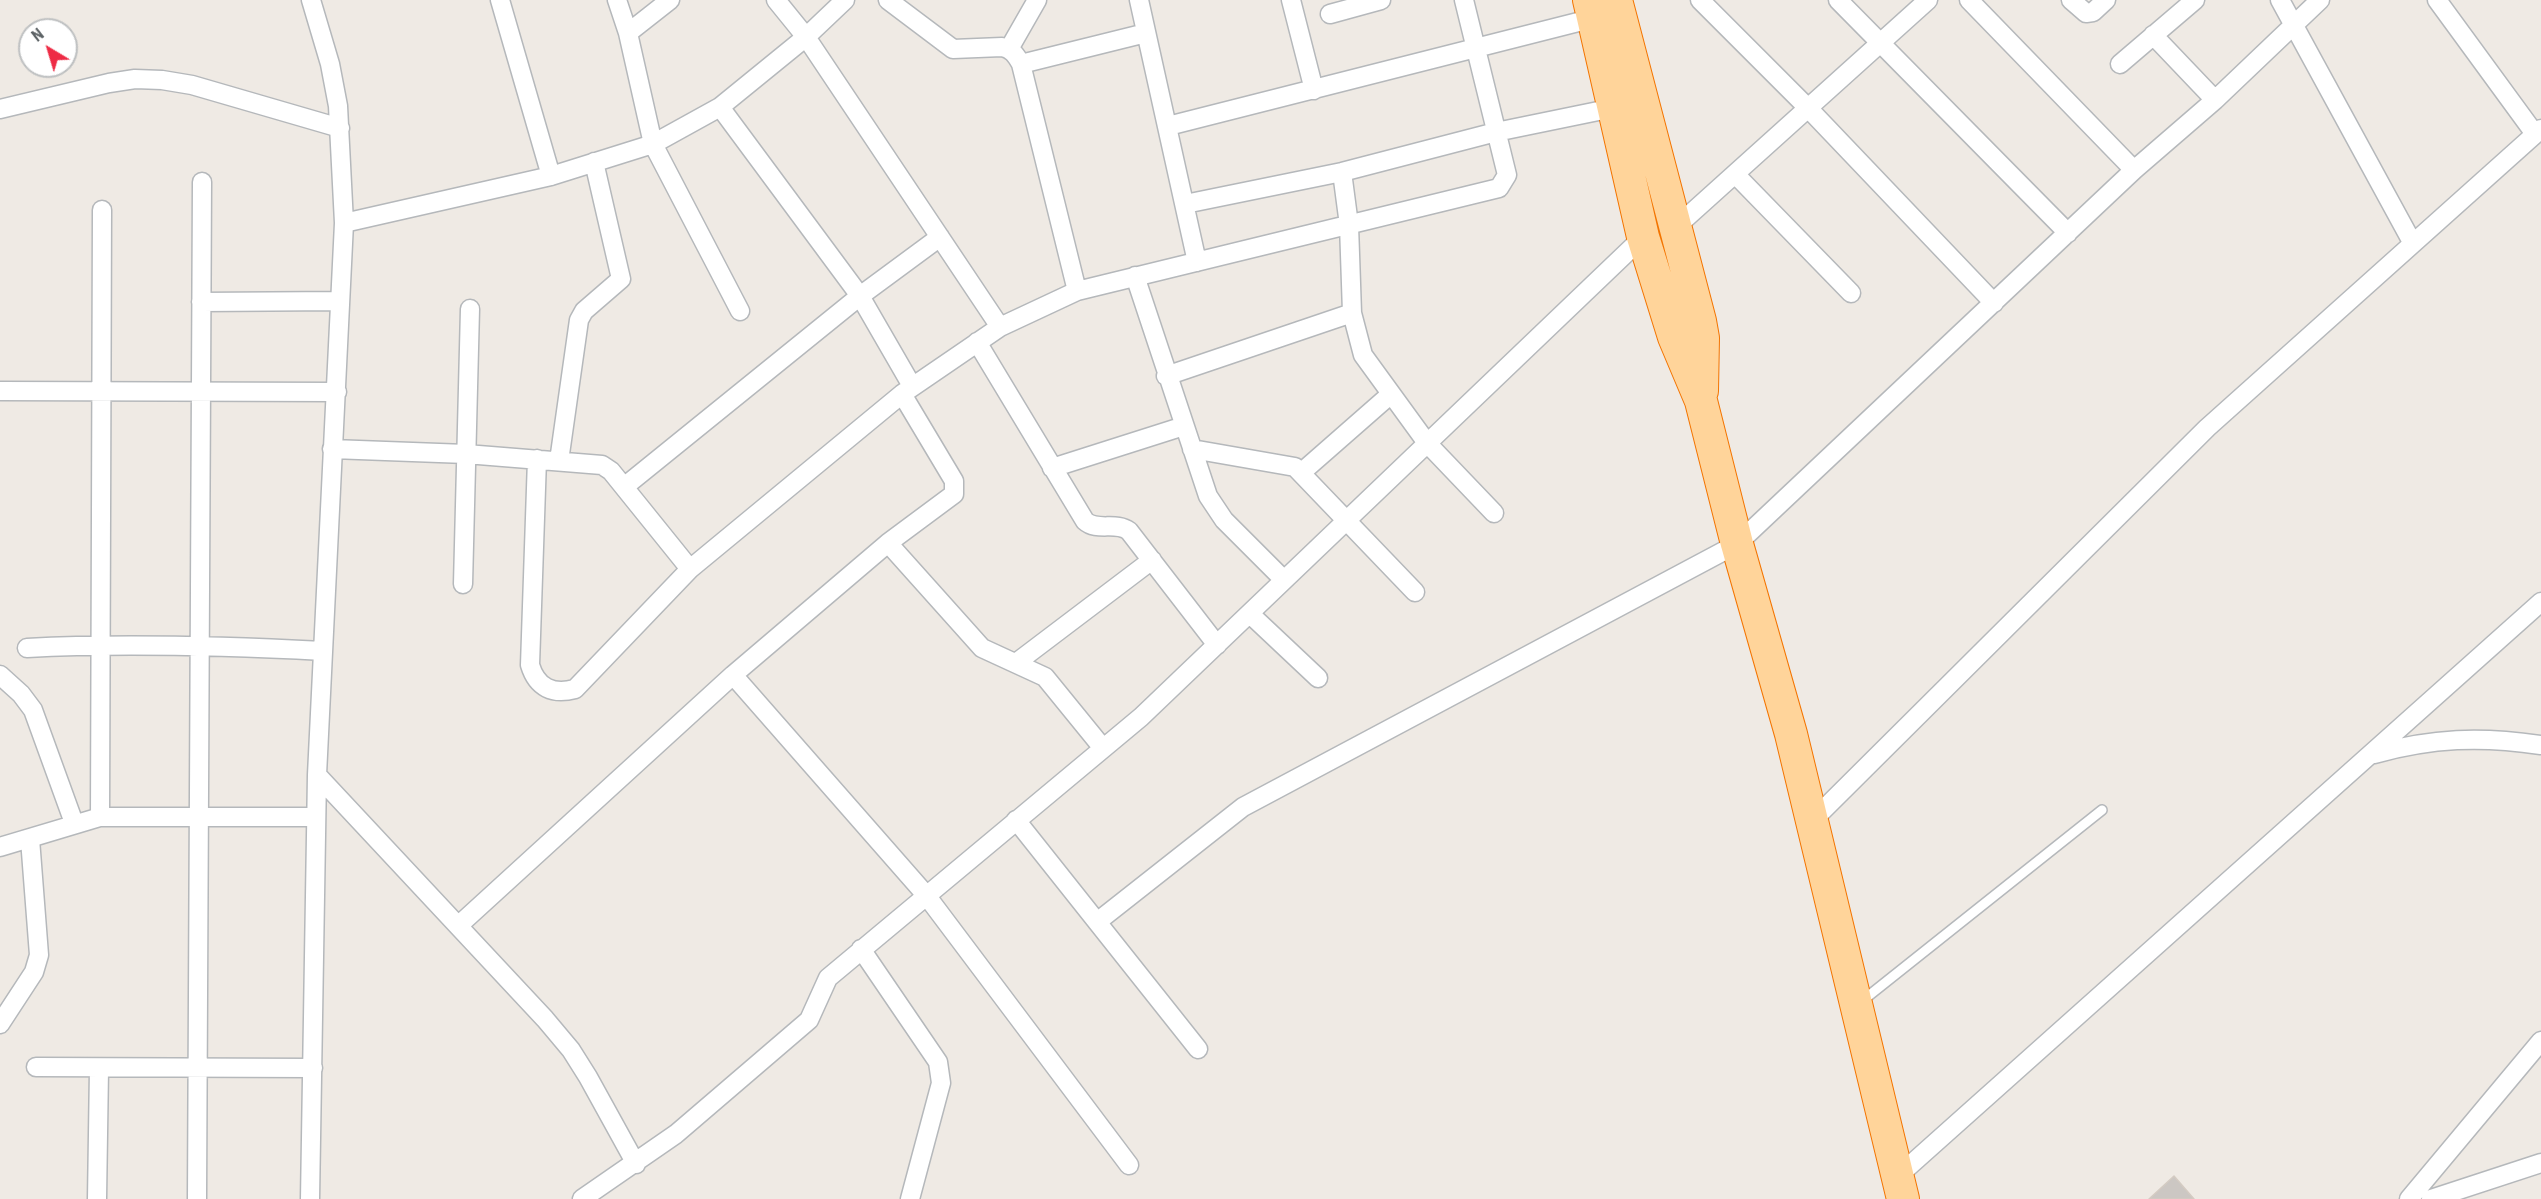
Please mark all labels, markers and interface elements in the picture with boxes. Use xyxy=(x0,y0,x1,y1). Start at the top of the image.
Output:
north arrow xyxy=(18,18,78,78)
text: N xyxy=(28,25,48,46)

